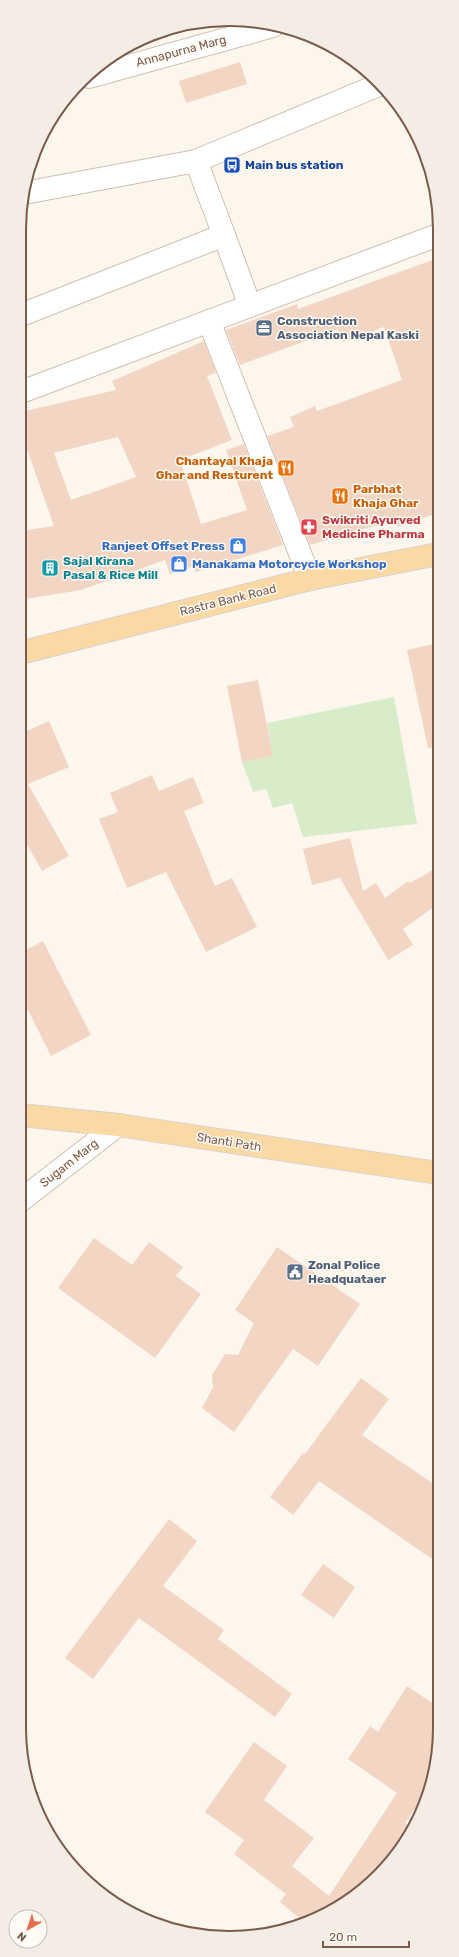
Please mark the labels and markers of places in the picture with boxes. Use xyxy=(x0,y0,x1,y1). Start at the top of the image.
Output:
bus stop icon: Main bus station xyxy=(222,155,242,175)
place label: Main bus station xyxy=(245,158,344,172)
place label: Construction Association Nepal Kaski xyxy=(277,314,419,342)
office icon: Construction Association Nepal Kaski xyxy=(254,318,274,338)
place label: Chantayal Khaja Ghar and Resturent xyxy=(156,454,273,482)
restaurant icon: Chantayal Khaja Ghar and Resturent xyxy=(276,458,296,478)
place label: Parbhat Khaja Ghar xyxy=(353,482,419,510)
restaurant icon: Parbhat Khaja Ghar xyxy=(330,486,350,506)
place label: Swikriti Ayurved Medicine Pharma xyxy=(322,513,425,541)
pharmacy icon: Swikriti Ayurved Medicine Pharma xyxy=(299,517,319,537)
shop icon: Ranjeet Offset Press xyxy=(228,536,248,556)
place label: Ranjeet Offset Press xyxy=(102,539,225,553)
place label: Sajal Kirana Pasal & Rice Mill xyxy=(63,554,158,582)
shop icon: Manakama Motorcycle Workshop xyxy=(169,554,189,574)
place label: Manakama Motorcycle Workshop xyxy=(192,557,387,571)
building icon: Sajal Kirana Pasal & Rice Mill xyxy=(40,558,60,578)
place label: Zonal Police Headquataer xyxy=(308,1258,387,1286)
public building icon: Zonal Police Headquataer xyxy=(285,1262,305,1282)

